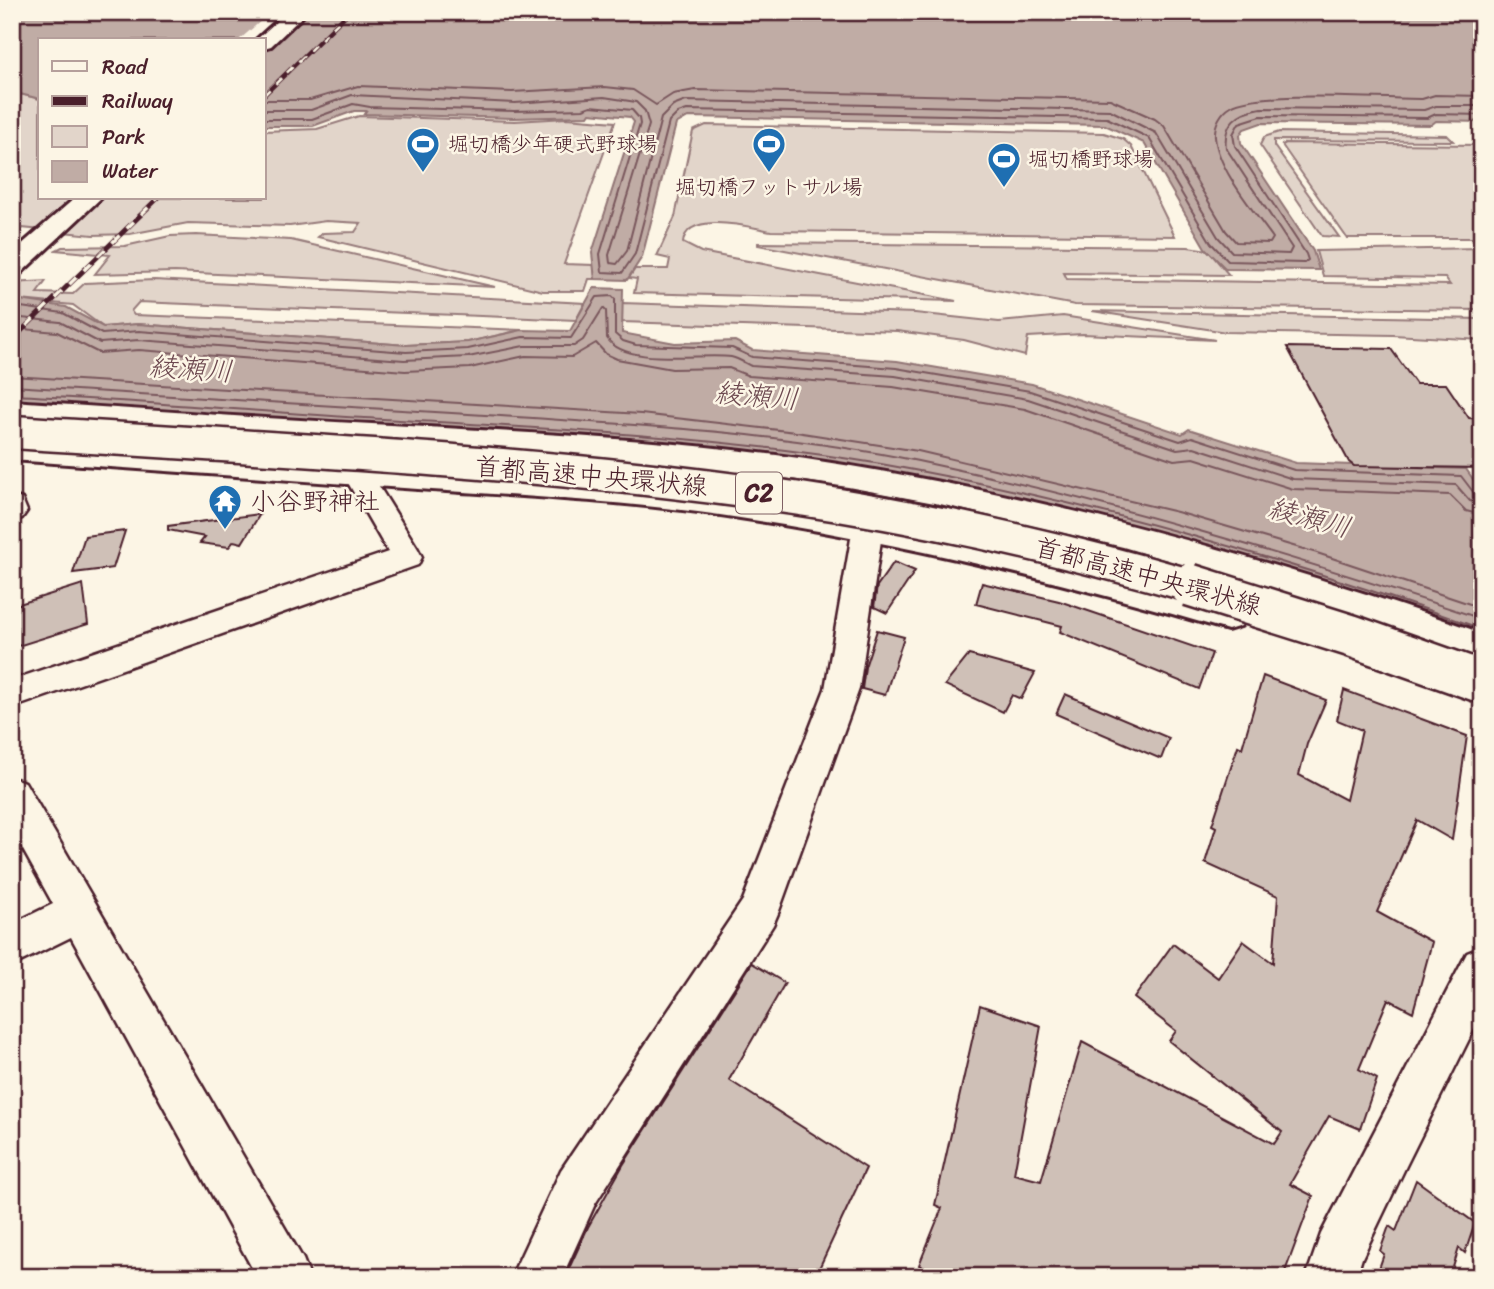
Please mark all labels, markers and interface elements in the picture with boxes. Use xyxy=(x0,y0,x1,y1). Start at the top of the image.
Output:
legend xyxy=(38,38,266,200)
text: Road xyxy=(102,48,149,86)
text: Railway xyxy=(102,82,173,120)
text: Park xyxy=(102,118,145,156)
sports icon: 堀切橋少年硬式野球場 xyxy=(404,125,442,174)
place label: 堀切橋少年硬式野球場 xyxy=(448,125,658,163)
sports icon: 堀切橋フットサル場 xyxy=(750,125,788,174)
sports icon: 堀切橋野球場 xyxy=(985,140,1023,189)
place label: 堀切橋野球場 xyxy=(1028,140,1154,178)
text: Water xyxy=(102,152,159,190)
place label: 堀切橋フットサル場 xyxy=(675,168,863,206)
water label: 綾瀬川 xyxy=(147,341,235,396)
water label: 綾瀬川 xyxy=(713,367,801,424)
street label: 首都高速中央環状線 xyxy=(472,443,710,509)
road number: C2 xyxy=(736,472,782,514)
place label: 小谷野神社 xyxy=(250,478,380,524)
temple icon: 小谷野神社 xyxy=(206,482,244,531)
water label: 綾瀬川 xyxy=(1263,483,1357,552)
street label: 首都高速中央環状線 xyxy=(1029,523,1267,629)

